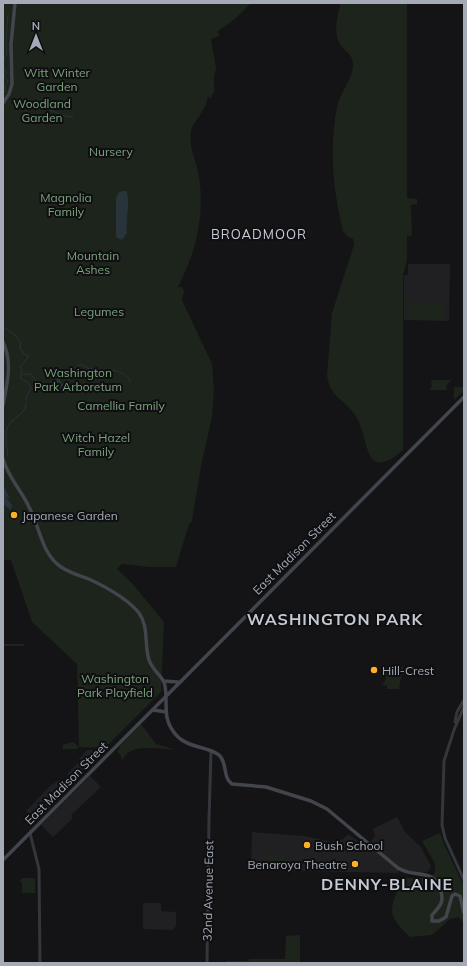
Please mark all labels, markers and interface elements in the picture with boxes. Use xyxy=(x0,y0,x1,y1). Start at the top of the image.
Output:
north arrow xyxy=(16,16,56,56)
text: N xyxy=(32,19,40,33)
park label: Witt Winter Garden xyxy=(24,65,91,94)
park label: Woodland Garden xyxy=(13,96,71,125)
park label: Nursery xyxy=(89,144,133,159)
park label: Magnolia Family xyxy=(40,190,92,219)
district label: BROADMOOR xyxy=(211,226,307,242)
park label: Mountain Ashes xyxy=(67,248,119,277)
park label: Legumes xyxy=(74,304,124,319)
park label: Washington Park Arboretum xyxy=(34,365,122,394)
park label: Camellia Family xyxy=(77,398,165,413)
park label: Witch Hazel Family xyxy=(62,430,130,459)
place label: Japanese Garden xyxy=(22,508,118,523)
street label: East Madison Street xyxy=(249,508,339,598)
marker: Japanese Garden xyxy=(9,510,19,520)
district label: WASHINGTON PARK xyxy=(247,609,424,629)
place label: Hill-Crest xyxy=(382,663,434,678)
marker: Hill-Crest xyxy=(369,665,379,675)
park label: Washington Park Playfield xyxy=(77,671,153,700)
street label: East Madison Street xyxy=(21,738,111,828)
place label: Bush School xyxy=(315,838,383,853)
street label: 32nd Avenue East xyxy=(200,840,216,942)
marker: Bush School xyxy=(302,840,312,850)
place label: Benaroya Theatre xyxy=(247,857,347,872)
marker: Benaroya Theatre xyxy=(350,859,360,869)
district label: DENNY-BLAINE xyxy=(321,874,453,894)

